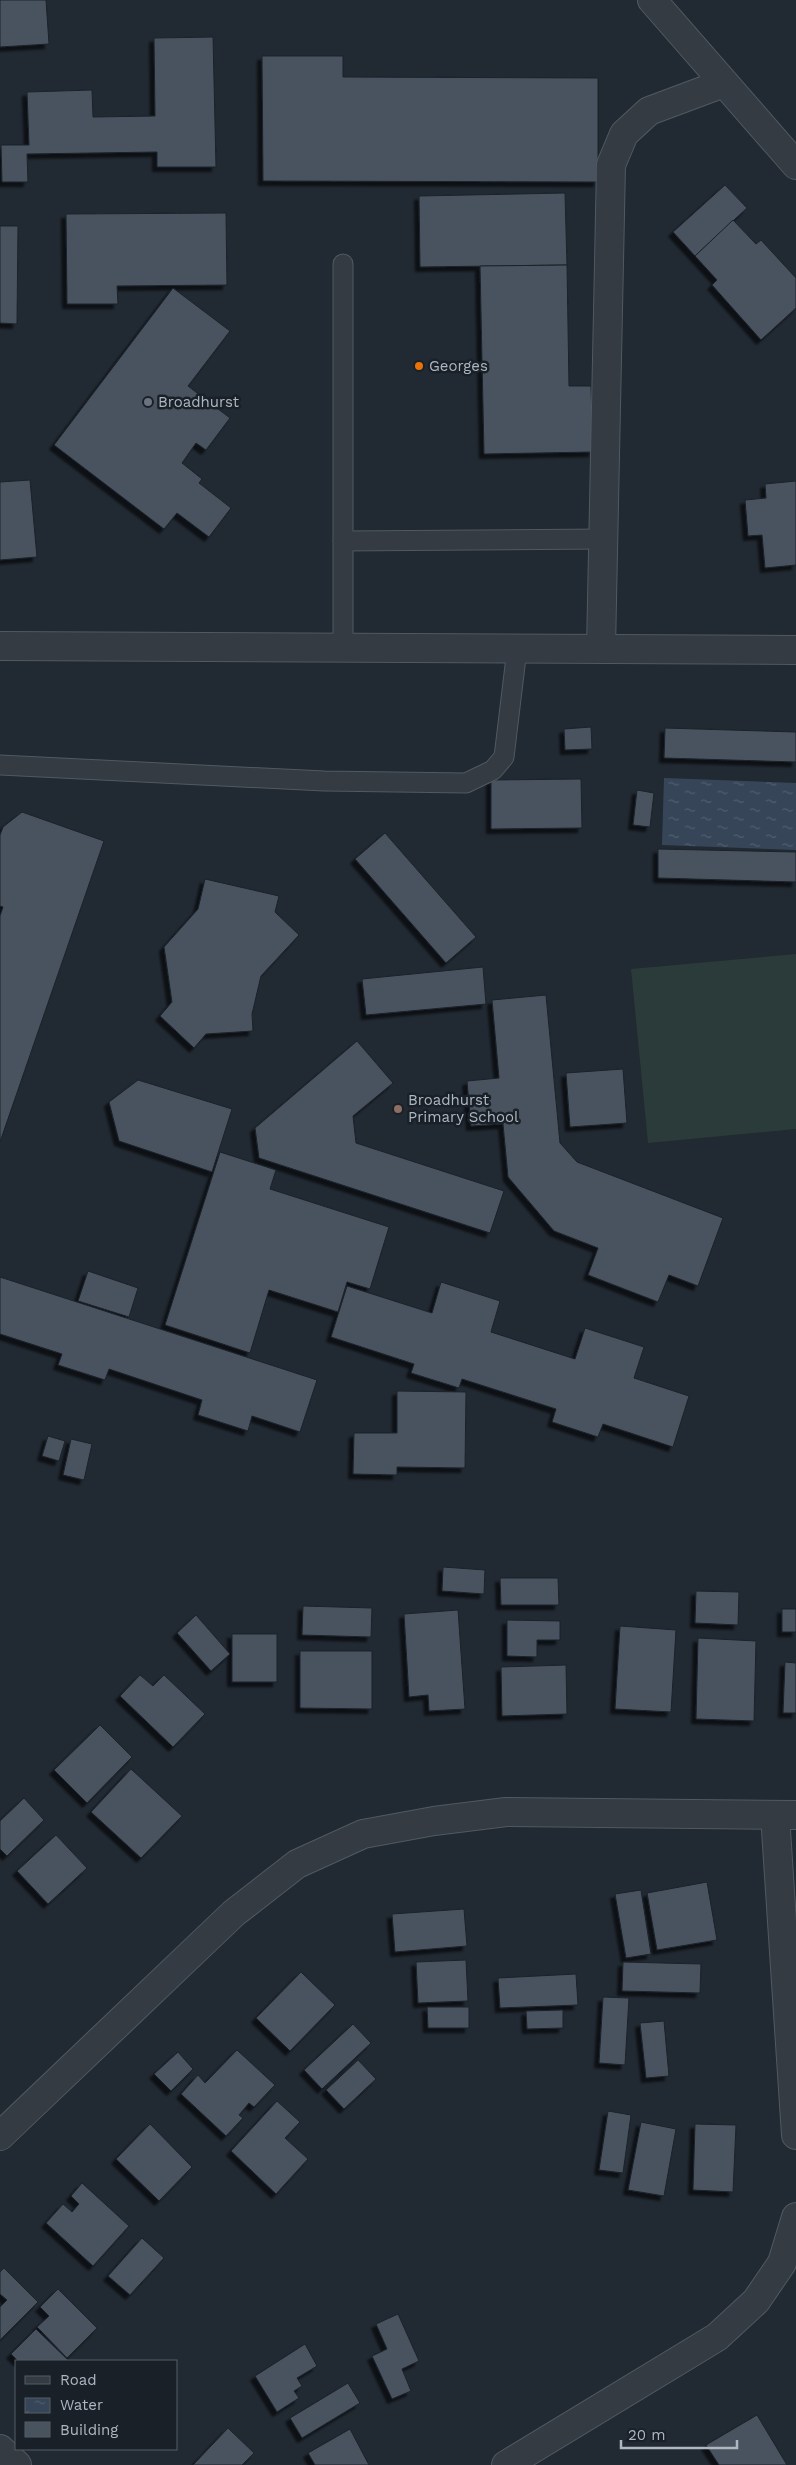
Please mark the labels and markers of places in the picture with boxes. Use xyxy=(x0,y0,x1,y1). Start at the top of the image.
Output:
place label: Georges xyxy=(429,357,488,375)
marker: Georges xyxy=(413,360,425,372)
place label: Broadhurst xyxy=(158,393,240,411)
marker: Broadhurst xyxy=(142,396,154,408)
place label: Broadhurst Primary School xyxy=(408,1091,519,1126)
marker: Broadhurst Primary School xyxy=(392,1103,404,1115)

